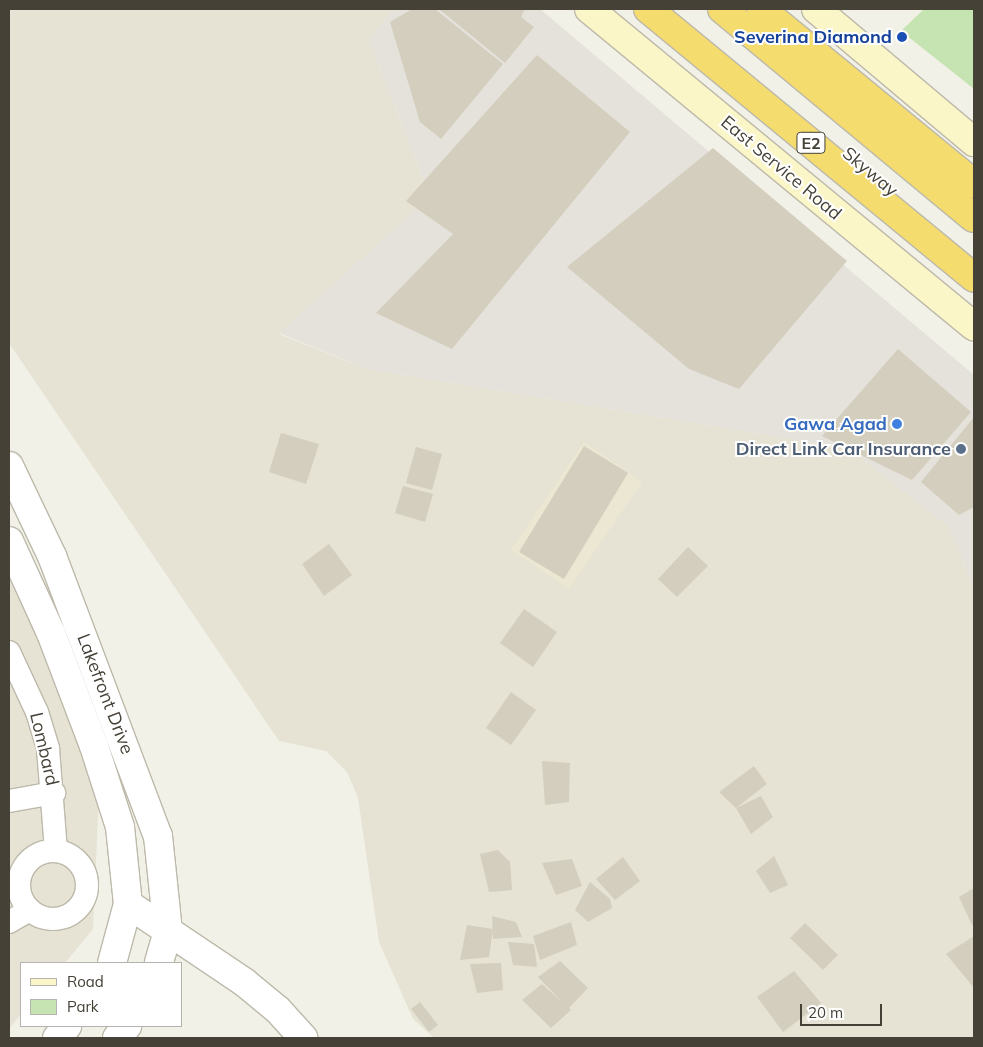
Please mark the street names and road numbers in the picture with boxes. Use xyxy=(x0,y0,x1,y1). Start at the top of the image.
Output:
street label: East Service Road xyxy=(716,111,846,225)
road number: E2 xyxy=(796,130,826,156)
street label: Skyway xyxy=(838,143,902,201)
street label: Lakefront Drive xyxy=(72,631,138,757)
street label: Lombard xyxy=(25,710,63,788)

